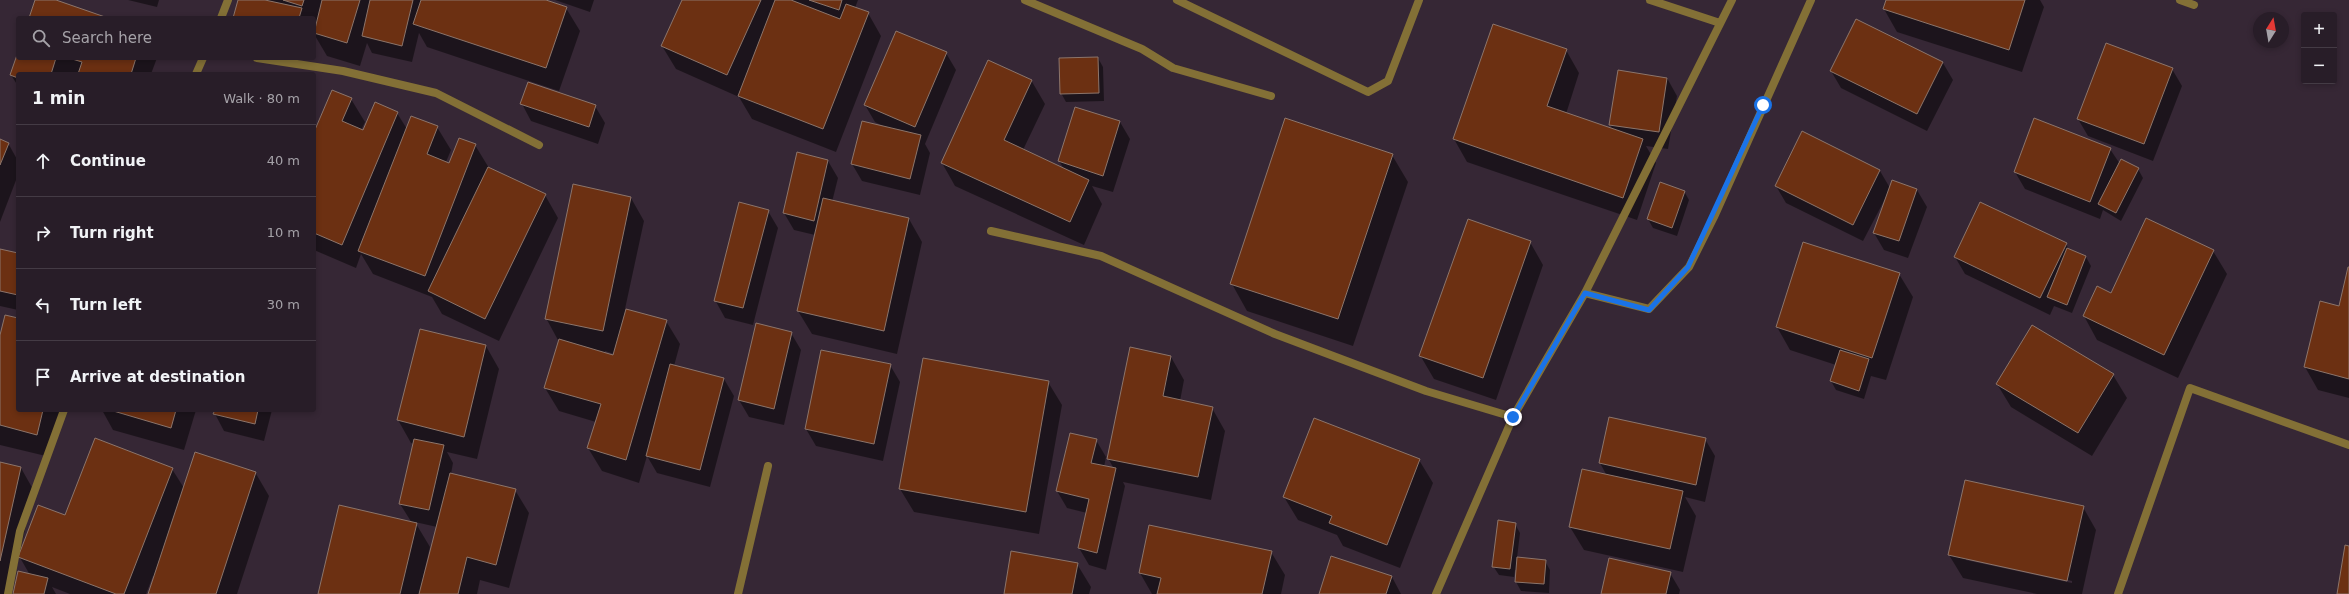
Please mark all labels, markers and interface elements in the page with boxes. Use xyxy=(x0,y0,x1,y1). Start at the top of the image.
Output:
north arrow xyxy=(2253,12,2289,48)
map controls xyxy=(2301,12,2337,84)
button: + xyxy=(2301,12,2337,48)
search box xyxy=(16,16,316,60)
icon: search xyxy=(30,27,52,49)
text: Search here xyxy=(62,29,152,47)
button: − xyxy=(2301,48,2337,84)
text: 1 min xyxy=(32,88,85,108)
text: Walk · 80 m xyxy=(223,91,300,106)
route start xyxy=(1754,96,1772,114)
icon: ahead xyxy=(32,150,54,172)
text: Continue xyxy=(70,152,146,170)
text: 40 m xyxy=(267,153,300,168)
icon: right xyxy=(32,222,54,244)
text: Turn right xyxy=(70,224,154,242)
text: 10 m xyxy=(267,225,300,240)
icon: left xyxy=(32,294,54,316)
text: Turn left xyxy=(70,296,142,314)
text: 30 m xyxy=(267,297,300,312)
icon: arrive xyxy=(32,366,54,388)
text: Arrive at destination xyxy=(70,368,245,386)
route end xyxy=(1504,408,1522,426)

